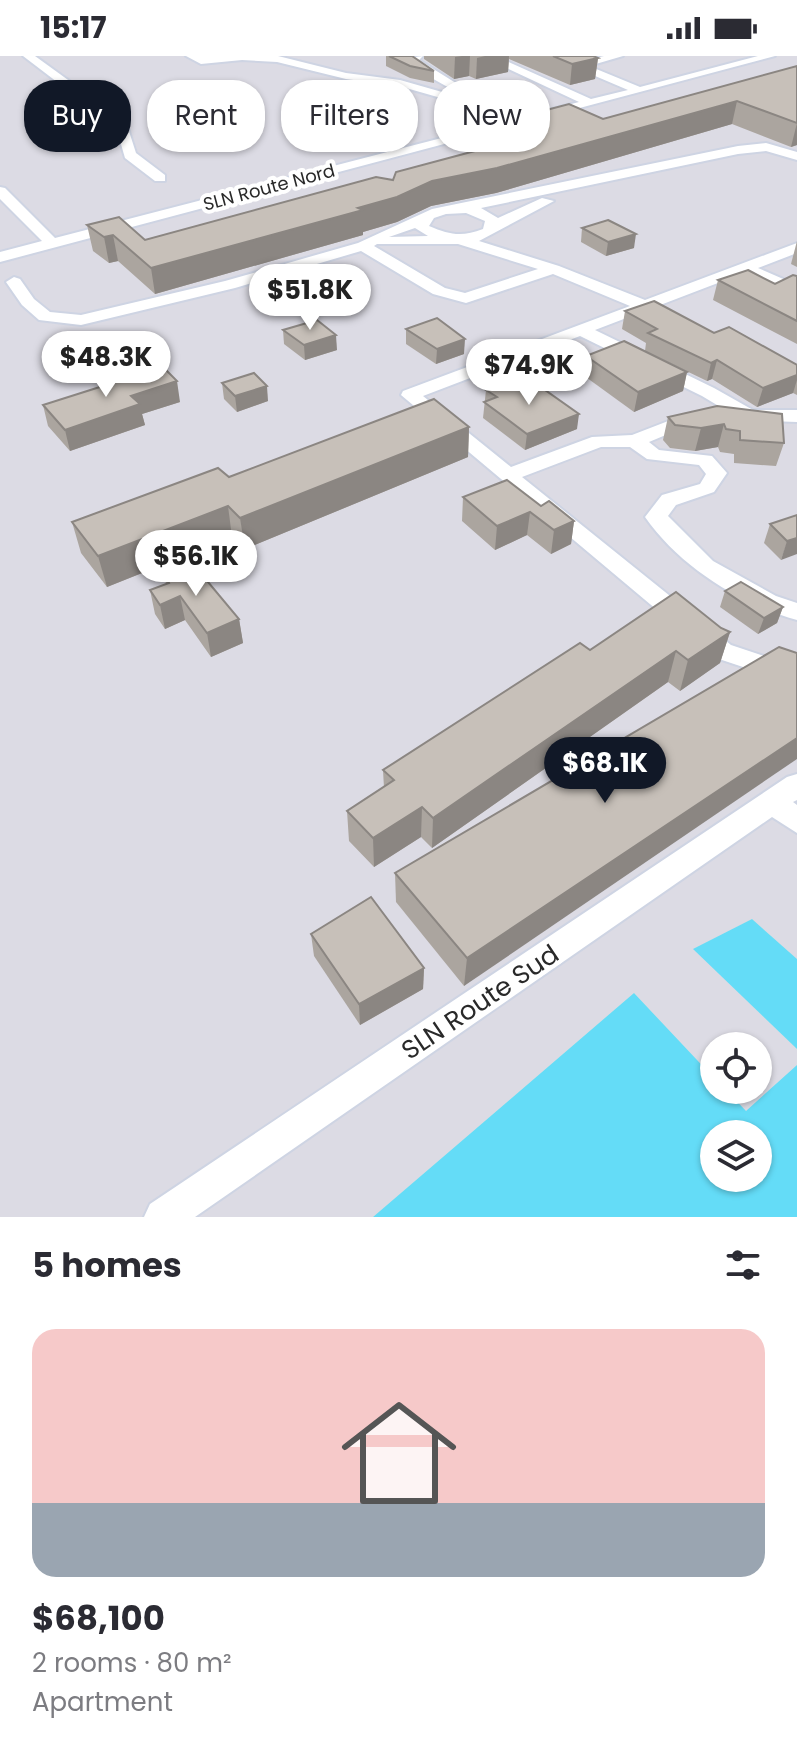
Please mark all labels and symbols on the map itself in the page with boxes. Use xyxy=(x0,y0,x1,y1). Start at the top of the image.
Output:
street label: SLN Route Nord xyxy=(200,157,338,217)
pin: $51.8K xyxy=(245,264,375,332)
pin: $48.3K xyxy=(41,331,171,399)
pin: $74.9K xyxy=(464,339,594,407)
pin: $56.1K xyxy=(131,530,261,598)
pin: $68.1K xyxy=(540,737,670,805)
street label: SLN Route Sud xyxy=(394,936,566,1068)

